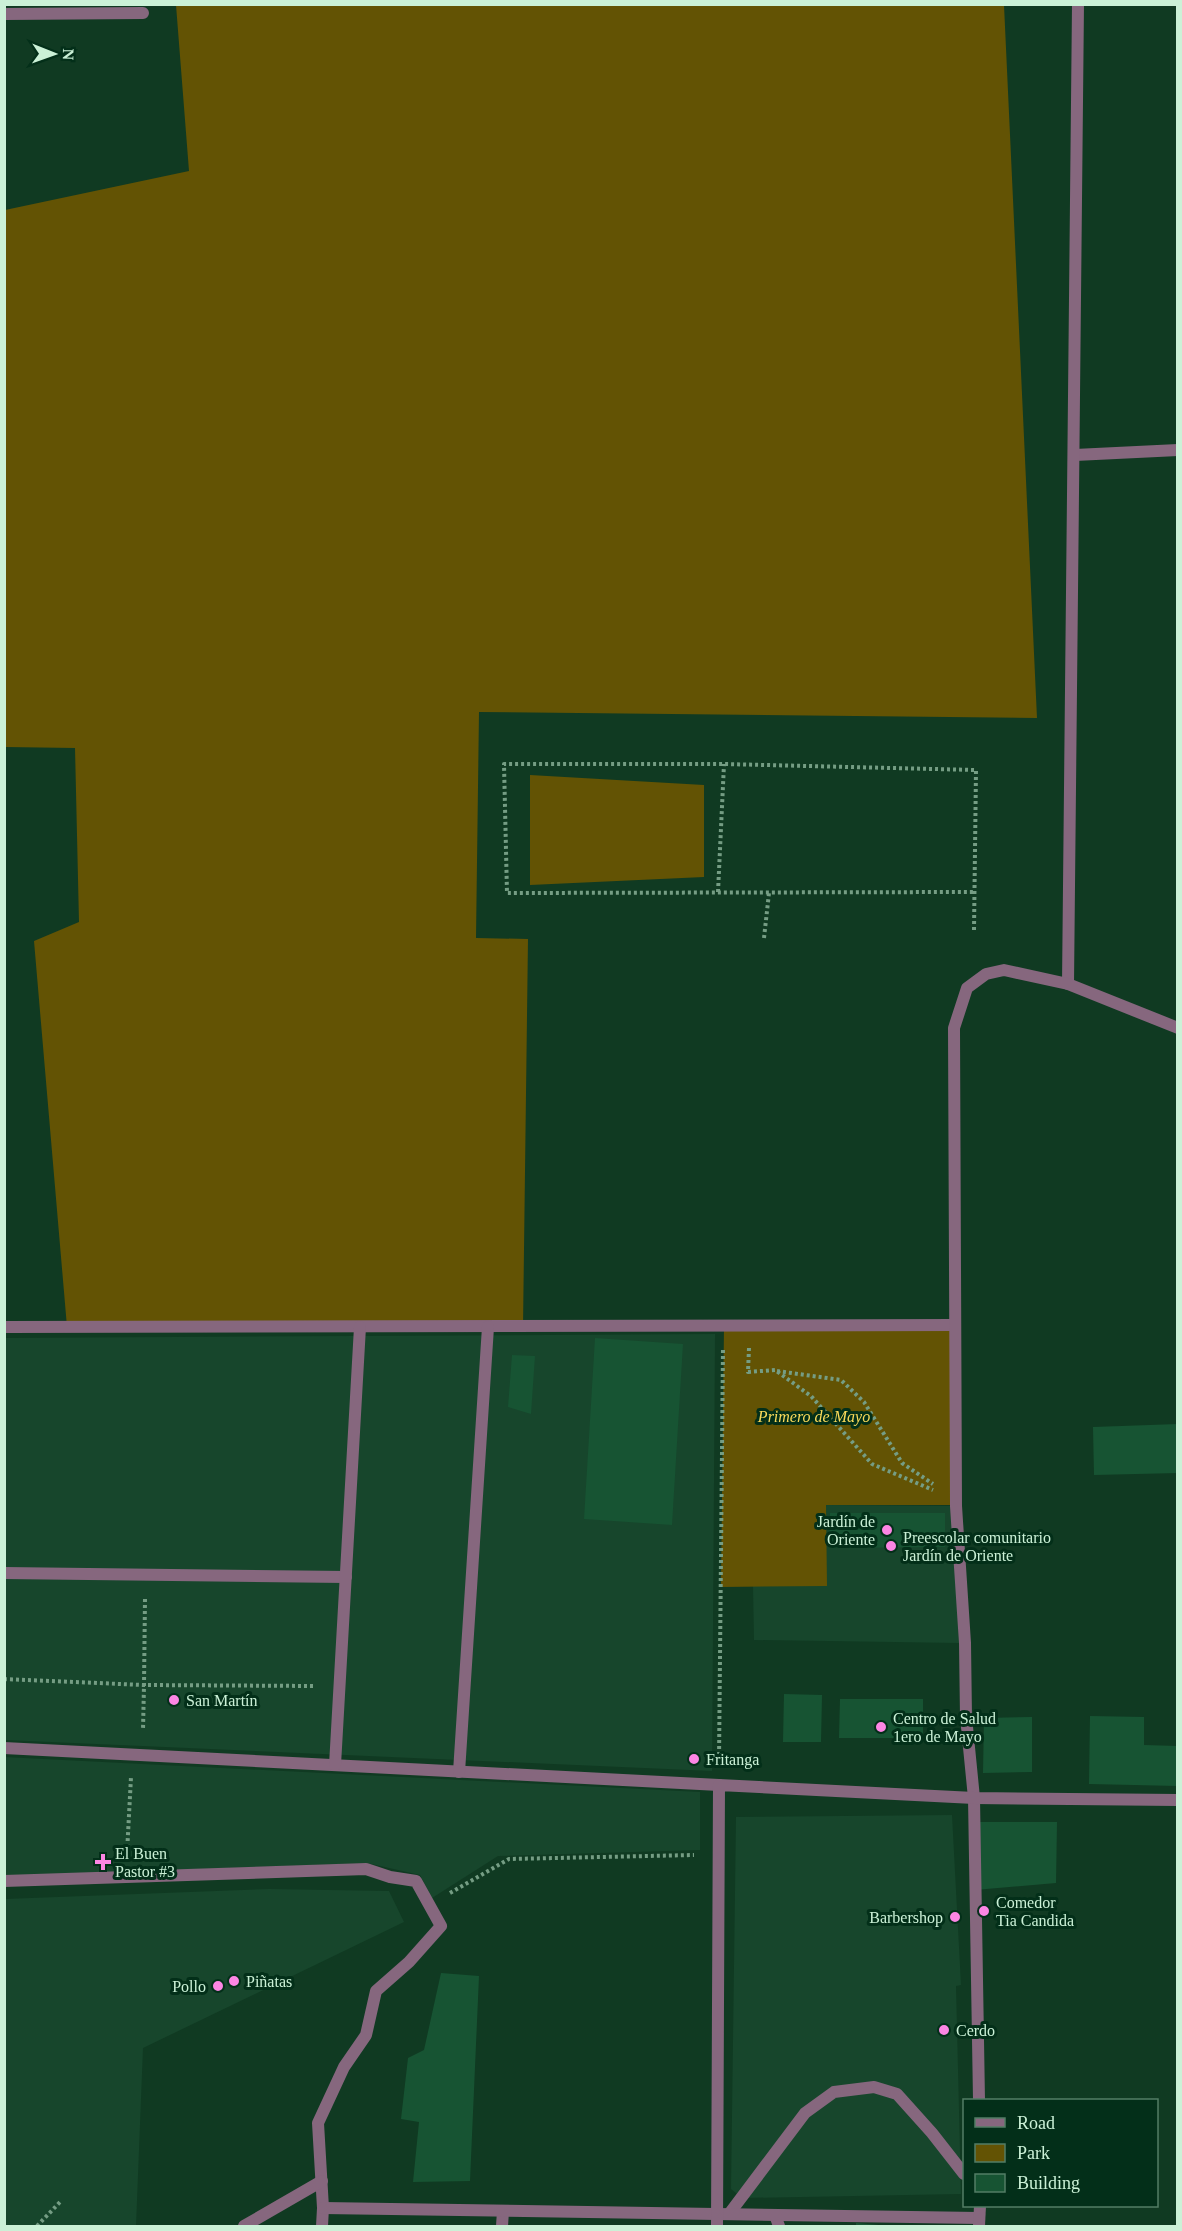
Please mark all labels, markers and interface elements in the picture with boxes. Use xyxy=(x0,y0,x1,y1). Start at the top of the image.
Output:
north arrow xyxy=(24,24,84,84)
text: N xyxy=(60,48,77,61)
park label: Primero de Mayo xyxy=(757,1408,870,1426)
place label: Jardín de Oriente xyxy=(817,1513,875,1548)
marker: Jardín de Oriente xyxy=(880,1523,894,1537)
place label: Preescolar comunitario Jardín de Oriente xyxy=(903,1529,1051,1564)
marker: Preescolar comunitario Jardín de Oriente xyxy=(884,1539,898,1553)
place label: San Martín xyxy=(186,1692,258,1709)
marker: San Martín xyxy=(167,1693,181,1707)
place label: Centro de Salud 1ero de Mayo xyxy=(893,1710,996,1746)
marker: Centro de Salud 1ero de Mayo xyxy=(874,1720,888,1734)
place label: Fritanga xyxy=(706,1751,759,1769)
marker: Fritanga xyxy=(687,1752,701,1766)
place label: El Buen Pastor #3 xyxy=(115,1845,175,1880)
marker: El Buen Pastor #3 xyxy=(96,1855,110,1869)
place label: Comedor Tia Candida xyxy=(996,1894,1074,1929)
marker: Comedor Tia Candida xyxy=(977,1904,991,1918)
place label: Barbershop xyxy=(869,1909,943,1927)
marker: Barbershop xyxy=(948,1910,962,1924)
place label: Piñatas xyxy=(246,1973,292,1990)
marker: Piñatas xyxy=(227,1974,241,1988)
place label: Pollo xyxy=(172,1978,206,1995)
marker: Pollo xyxy=(211,1979,225,1993)
place label: Cerdo xyxy=(956,2022,995,2039)
marker: Cerdo xyxy=(937,2023,951,2037)
legend xyxy=(963,2099,1158,2207)
text: Road xyxy=(1017,2113,1055,2133)
text: Park xyxy=(1017,2143,1050,2163)
text: Building xyxy=(1017,2173,1080,2193)

